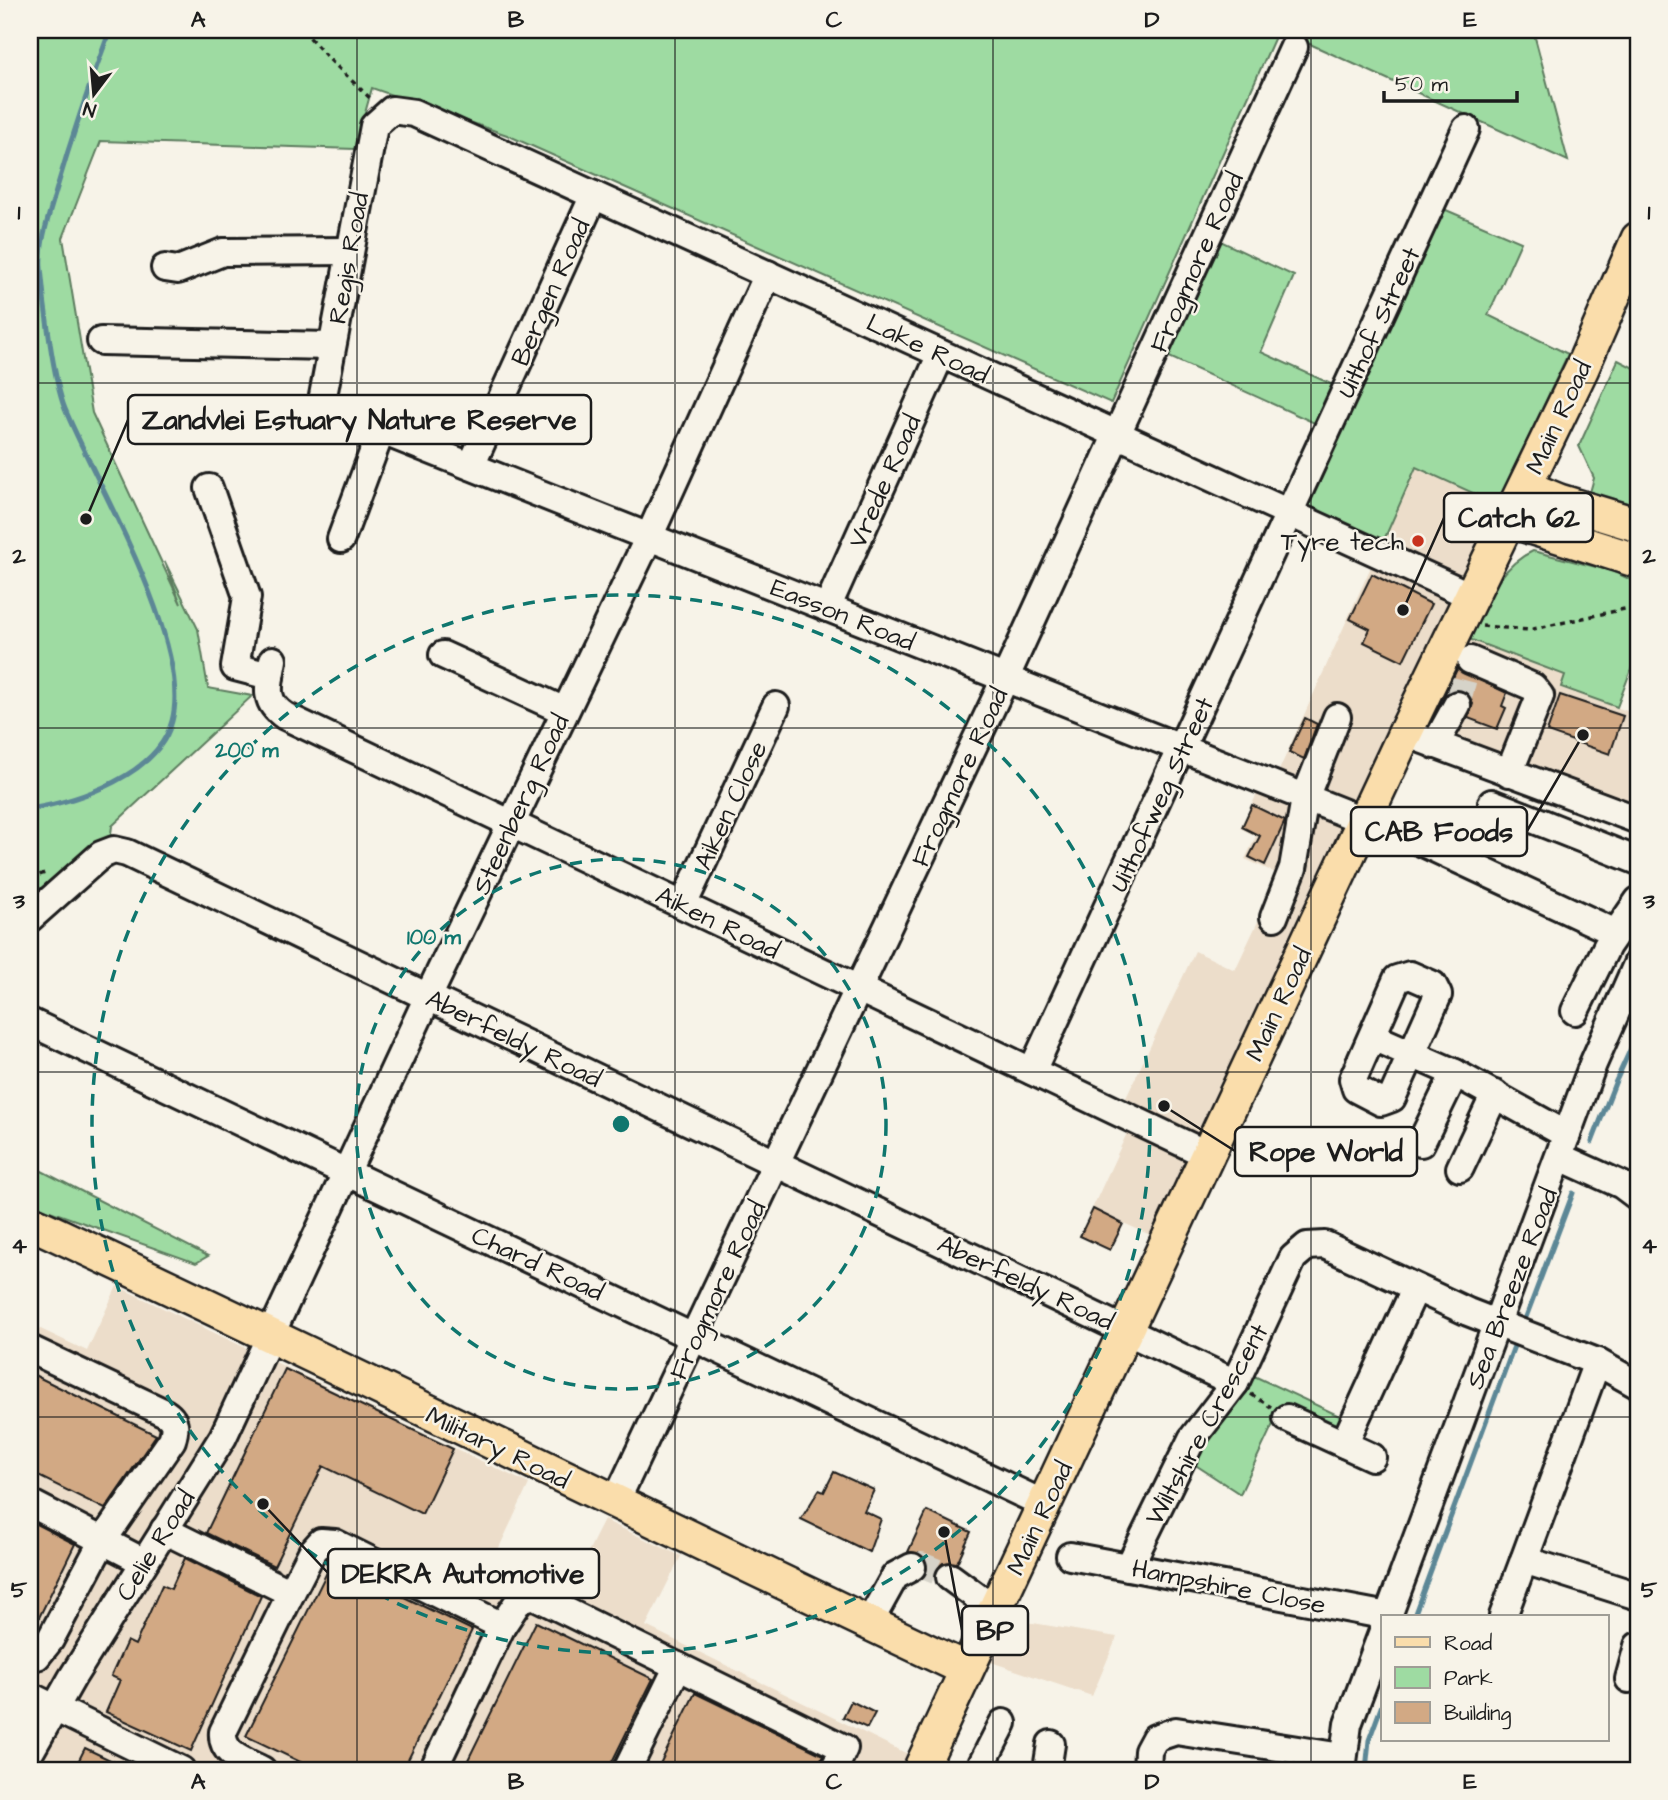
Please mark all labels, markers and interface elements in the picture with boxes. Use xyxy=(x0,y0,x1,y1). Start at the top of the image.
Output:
text: A xyxy=(191,4,206,36)
text: B xyxy=(508,4,525,36)
text: C xyxy=(826,4,843,36)
text: D xyxy=(1145,4,1160,36)
text: E xyxy=(1463,4,1477,36)
north arrow xyxy=(60,60,130,130)
scale bar xyxy=(1384,60,1518,104)
text: 50 m xyxy=(1395,70,1449,99)
text: N xyxy=(80,94,99,124)
street label: Frogmore Road xyxy=(1141,167,1255,359)
street label: Regis Road xyxy=(320,189,380,327)
text: 1 xyxy=(18,196,21,228)
text: 1 xyxy=(1648,196,1651,228)
street label: Bergen Road xyxy=(502,213,601,372)
street label: Uithof Street xyxy=(1328,241,1430,404)
street label: Lake Road xyxy=(860,305,995,393)
street label: Main Road xyxy=(1517,355,1601,480)
callout: Zandvlei Estuary Nature Reserve xyxy=(128,395,591,444)
text: Zandvlei Estuary Nature Reserve xyxy=(141,401,577,443)
street label: Vrede Road xyxy=(840,409,930,554)
callout: Catch 62 xyxy=(1444,493,1593,542)
text: Catch 62 xyxy=(1458,499,1581,538)
place label: Tyre tech xyxy=(1281,524,1404,562)
marker: Tyre tech xyxy=(1410,533,1426,549)
text: 2 xyxy=(11,540,26,572)
text: 2 xyxy=(1641,540,1656,572)
street label: Easson Road xyxy=(765,570,920,660)
street label: Frogmore Road xyxy=(903,682,1019,874)
street label: Uithofweg Street xyxy=(1101,691,1225,899)
street label: Steenberg Road xyxy=(463,708,580,901)
street label: Aiken Close xyxy=(685,735,776,876)
text: 200 m xyxy=(214,736,279,765)
callout: CAB Foods xyxy=(1351,807,1527,856)
text: CAB Foods xyxy=(1365,813,1513,852)
street label: Aiken Road xyxy=(650,877,786,968)
text: 3 xyxy=(12,885,25,917)
text: 3 xyxy=(1642,885,1655,917)
text: 100 m xyxy=(407,923,462,952)
street label: Main Road xyxy=(1237,942,1321,1067)
street label: Aberfeldy Road xyxy=(419,981,607,1099)
centre of rings xyxy=(609,1112,633,1136)
callout: Rope World xyxy=(1235,1127,1417,1176)
text: Rope World xyxy=(1249,1133,1404,1173)
street label: Sea Breeze Road xyxy=(1457,1183,1567,1394)
street label: Frogmore Road xyxy=(661,1195,777,1387)
street label: Chard Road xyxy=(465,1218,610,1310)
street label: Aberfeldy Road xyxy=(931,1226,1120,1341)
text: 4 xyxy=(11,1230,27,1262)
text: 4 xyxy=(1641,1230,1657,1262)
street label: Wiltshire Crescent xyxy=(1136,1317,1278,1532)
street label: Military Road xyxy=(419,1398,576,1500)
street label: Main Road xyxy=(998,1456,1082,1581)
street label: Celie Road xyxy=(108,1483,204,1608)
callout: DEKRA Automotive xyxy=(328,1549,599,1598)
street label: Hampshire Close xyxy=(1129,1551,1329,1623)
text: DEKRA Automotive xyxy=(342,1555,584,1594)
text: 5 xyxy=(11,1574,28,1606)
text: 5 xyxy=(1641,1574,1658,1606)
callout: BP xyxy=(962,1606,1028,1655)
text: BP xyxy=(976,1612,1014,1651)
legend xyxy=(1381,1615,1608,1741)
text: Road xyxy=(1444,1629,1492,1658)
text: Park xyxy=(1444,1664,1493,1693)
text: Building xyxy=(1444,1699,1512,1730)
text: A xyxy=(191,1766,206,1798)
text: B xyxy=(508,1766,525,1798)
text: C xyxy=(826,1766,843,1798)
text: D xyxy=(1145,1766,1160,1798)
text: E xyxy=(1463,1766,1477,1798)

